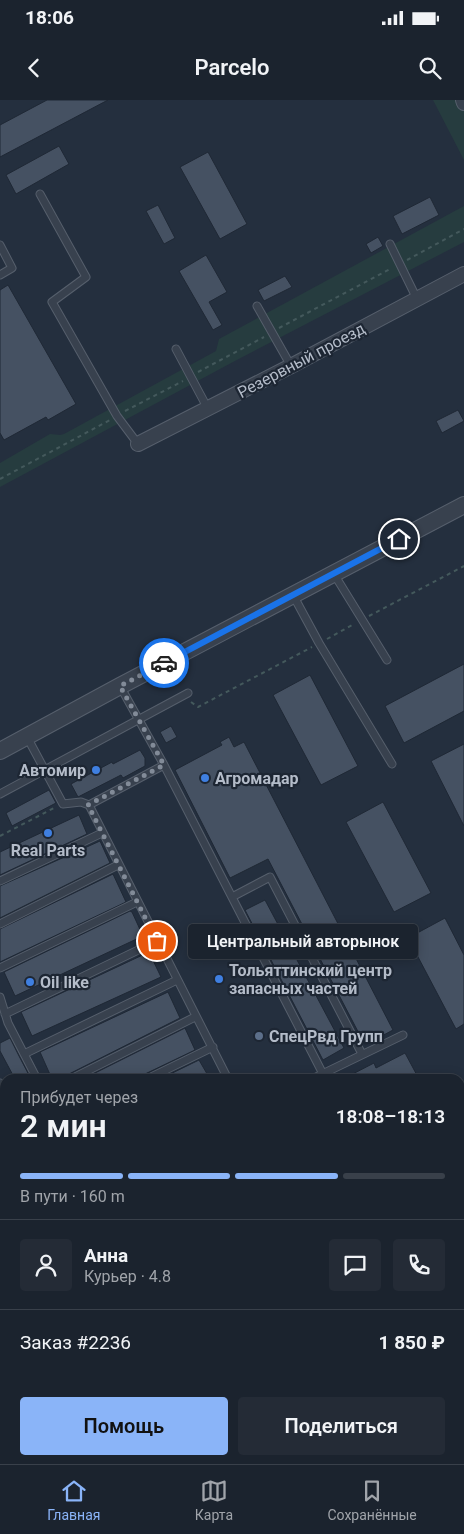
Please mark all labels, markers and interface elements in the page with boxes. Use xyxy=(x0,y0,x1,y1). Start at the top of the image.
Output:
text: 18:06 xyxy=(25,6,74,29)
icon: back xyxy=(20,54,48,82)
icon: search xyxy=(416,54,444,82)
text: Parcelo xyxy=(194,55,270,80)
street label: Резервный проезд xyxy=(234,319,369,402)
pin xyxy=(378,518,420,560)
icon: home xyxy=(385,525,413,553)
courier xyxy=(139,638,189,688)
icon: car xyxy=(150,649,178,677)
place label: Автомир xyxy=(19,761,86,780)
marker: Автомир xyxy=(90,764,102,776)
place label: Агромадар xyxy=(215,769,299,788)
marker: Агромадар xyxy=(199,772,211,784)
marker: Real Parts xyxy=(42,827,54,839)
place label: Real Parts xyxy=(11,841,85,860)
pin xyxy=(136,920,178,962)
callout: Центральный авторынок xyxy=(187,924,417,958)
icon: bag xyxy=(143,927,171,955)
text: Центральный авторынок xyxy=(207,932,399,951)
place label: Тольяттинский центр запасных частей xyxy=(229,961,392,998)
place label: Oil like xyxy=(40,973,89,992)
marker: Тольяттинский центр запасных частей xyxy=(213,973,225,985)
marker: Oil like xyxy=(24,976,36,988)
place label: СпецРвд Групп xyxy=(269,1027,383,1046)
marker: СпецРвд Групп xyxy=(253,1030,265,1042)
text: Прибудет через xyxy=(20,1088,138,1107)
text: 18:08–18:13 xyxy=(336,1105,445,1128)
text: 2 мин xyxy=(20,1107,107,1145)
text: В пути · 160 m xyxy=(20,1187,125,1206)
button: person xyxy=(20,1239,72,1291)
button: chat xyxy=(329,1239,381,1291)
button: phone xyxy=(393,1239,445,1291)
text: Анна xyxy=(84,1244,128,1267)
text: Курьер · 4.8 xyxy=(84,1267,171,1286)
text: Заказ #2236 xyxy=(20,1331,131,1354)
text: 1 850 ₽ xyxy=(379,1331,445,1354)
button: Помощь xyxy=(20,1397,228,1455)
button: Поделиться xyxy=(238,1397,445,1455)
tab: Главная xyxy=(47,1477,100,1523)
tab: Карта xyxy=(195,1477,233,1523)
tab: Сохранённые xyxy=(327,1477,417,1523)

